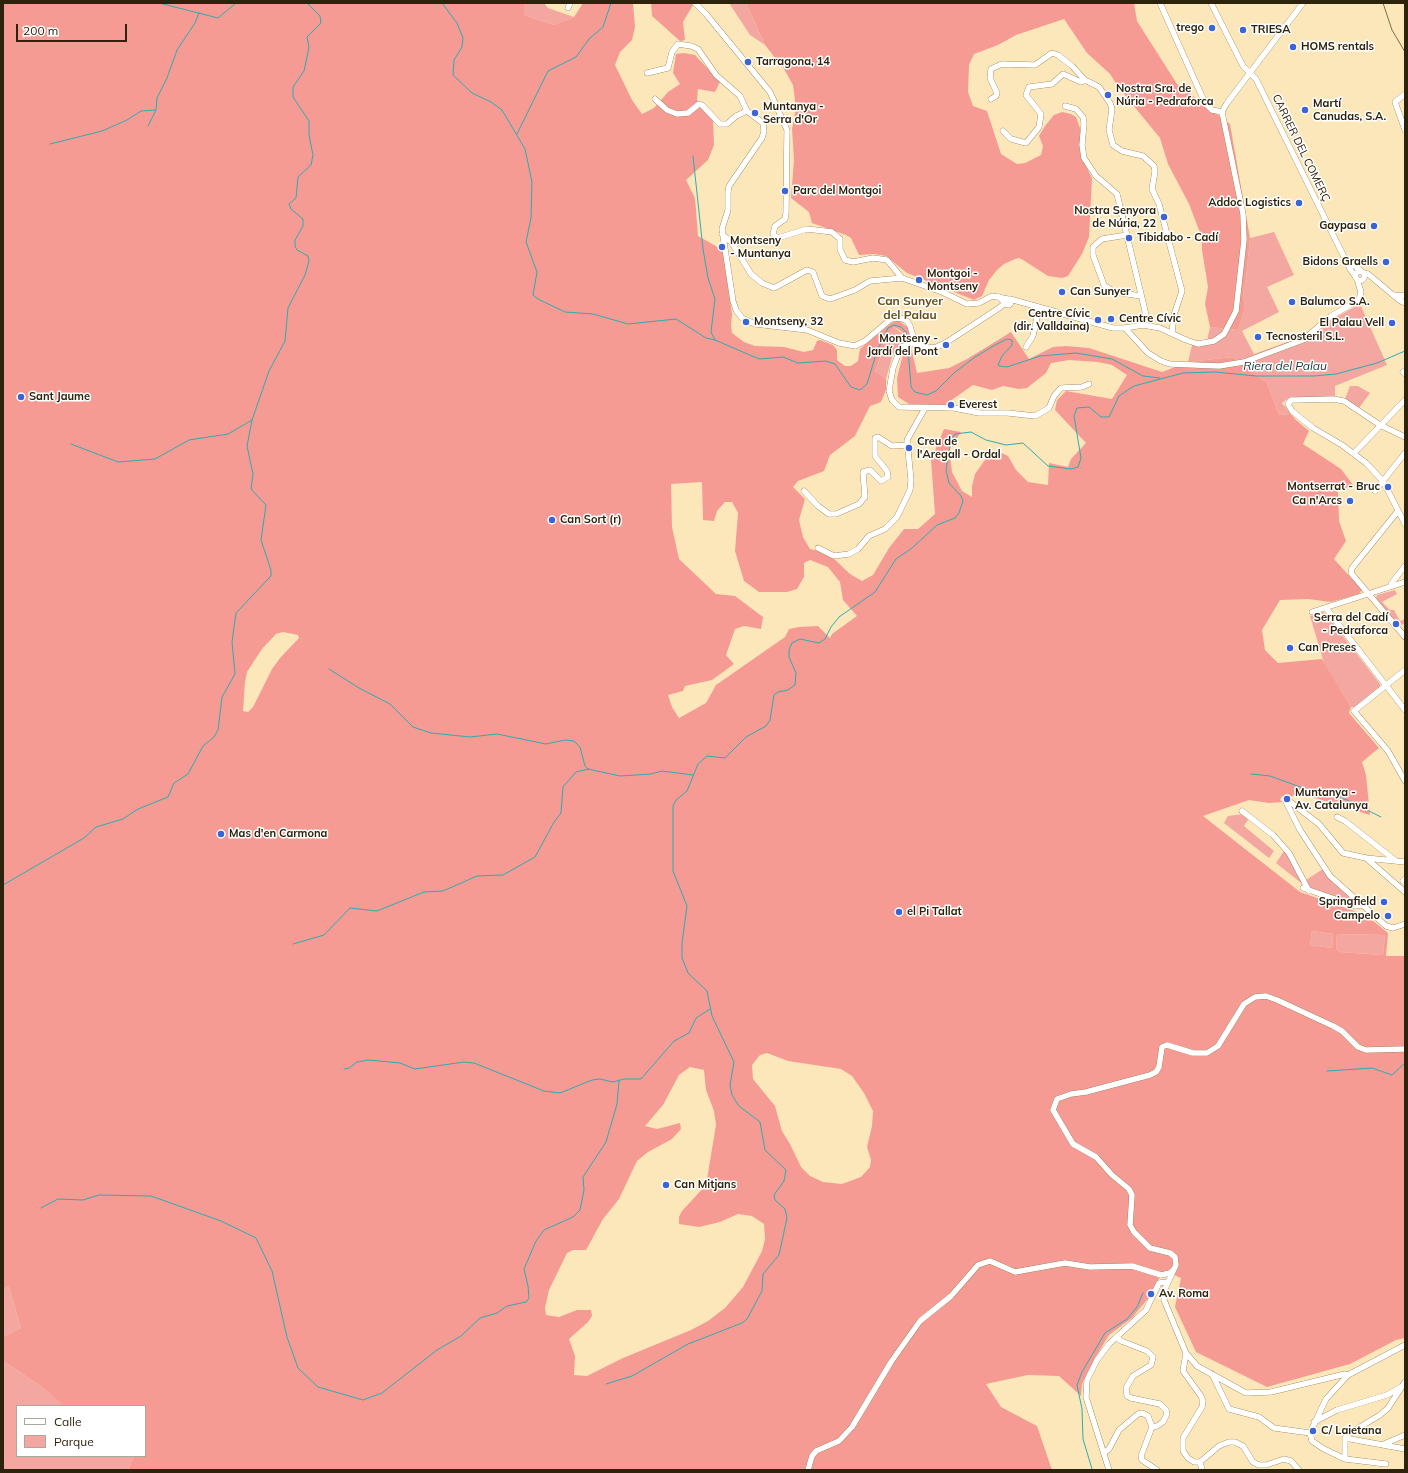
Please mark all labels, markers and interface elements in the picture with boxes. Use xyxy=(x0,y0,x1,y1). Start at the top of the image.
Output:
scale bar xyxy=(18,16,129,42)
place label: trego xyxy=(1176,21,1204,35)
text: 200 m xyxy=(23,23,58,38)
marker: trego xyxy=(1207,23,1217,33)
place label: TRIESA xyxy=(1251,23,1290,37)
marker: TRIESA xyxy=(1238,25,1248,35)
place label: HOMS rentals xyxy=(1301,40,1374,54)
marker: HOMS rentals xyxy=(1288,42,1298,52)
place label: Tarragona, 14 xyxy=(756,55,830,69)
marker: Tarragona, 14 xyxy=(743,57,753,67)
place label: Nostra Sra. de Núria - Pedraforca xyxy=(1116,82,1214,108)
marker: Nostra Sra. de Núria - Pedraforca xyxy=(1103,90,1113,100)
street label: CARRER DEL COMERÇ xyxy=(1269,92,1333,204)
place label: Martí Canudas, S.A. xyxy=(1313,97,1386,123)
place label: Muntanya - Serra d'Or xyxy=(763,100,824,126)
marker: Martí Canudas, S.A. xyxy=(1300,105,1310,115)
marker: Muntanya - Serra d'Or xyxy=(750,108,760,118)
place label: Parc del Montgoi xyxy=(793,184,881,198)
marker: Parc del Montgoi xyxy=(780,186,790,196)
place label: Addoc Logistics xyxy=(1208,196,1291,210)
marker: Addoc Logistics xyxy=(1294,198,1304,208)
place label: Nostra Senyora de Núria, 22 xyxy=(1074,204,1156,230)
marker: Nostra Senyora de Núria, 22 xyxy=(1159,212,1169,222)
place label: Gaypasa xyxy=(1319,219,1366,233)
marker: Gaypasa xyxy=(1369,221,1379,231)
place label: Tibidabo - Cadí xyxy=(1137,231,1218,245)
marker: Tibidabo - Cadí xyxy=(1124,233,1134,243)
place label: Montseny - Muntanya xyxy=(730,234,791,260)
marker: Montseny - Muntanya xyxy=(717,242,727,252)
place label: Bidons Graells xyxy=(1303,255,1378,269)
marker: Bidons Graells xyxy=(1381,257,1391,267)
place label: Montgoi - Montseny xyxy=(927,267,978,293)
marker: Montgoi - Montseny xyxy=(914,275,924,285)
place label: Can Sunyer xyxy=(1070,285,1130,299)
marker: Can Sunyer xyxy=(1057,287,1067,297)
district label: Can Sunyer del Palau xyxy=(877,294,943,322)
place label: Balumco S.A. xyxy=(1300,295,1370,309)
marker: Balumco S.A. xyxy=(1287,297,1297,307)
place label: Centre Cívic (dir. Valldaina) xyxy=(1013,307,1090,333)
place label: Centre Cívic xyxy=(1119,312,1181,326)
marker: Centre Cívic xyxy=(1106,314,1116,324)
place label: Montseny, 32 xyxy=(754,315,823,329)
marker: Centre Cívic (dir. Valldaina) xyxy=(1093,315,1103,325)
place label: El Palau Vell xyxy=(1319,316,1384,330)
marker: Montseny, 32 xyxy=(741,317,751,327)
marker: El Palau Vell xyxy=(1387,318,1397,328)
place label: Tecnosteril S.L. xyxy=(1266,330,1344,344)
place label: Montseny - Jardí del Pont xyxy=(867,332,938,358)
marker: Tecnosteril S.L. xyxy=(1253,332,1263,342)
marker: Montseny - Jardí del Pont xyxy=(941,340,951,350)
water label: Riera del Palau xyxy=(1243,359,1327,373)
place label: Sant Jaume xyxy=(29,390,90,404)
marker: Sant Jaume xyxy=(16,392,26,402)
place label: Everest xyxy=(959,398,997,412)
marker: Everest xyxy=(946,400,956,410)
place label: Creu de l'Aregall - Ordal xyxy=(917,435,1001,461)
marker: Creu de l'Aregall - Ordal xyxy=(904,443,914,453)
place label: Montserrat - Bruc xyxy=(1287,480,1380,494)
marker: Montserrat - Bruc xyxy=(1383,482,1393,492)
place label: Ca n'Arcs xyxy=(1292,494,1342,508)
marker: Ca n'Arcs xyxy=(1345,496,1355,506)
place label: Can Sort (r) xyxy=(560,513,622,527)
marker: Can Sort (r) xyxy=(547,515,557,525)
place label: Serra del Cadí - Pedraforca xyxy=(1314,611,1388,637)
marker: Serra del Cadí - Pedraforca xyxy=(1391,619,1401,629)
place label: Can Preses xyxy=(1298,641,1356,655)
marker: Can Preses xyxy=(1285,643,1295,653)
place label: Muntanya - Av. Catalunya xyxy=(1295,786,1368,812)
marker: Muntanya - Av. Catalunya xyxy=(1282,794,1292,804)
place label: Mas d'en Carmona xyxy=(229,827,327,841)
marker: Mas d'en Carmona xyxy=(216,829,226,839)
place label: Springfield xyxy=(1319,895,1376,909)
marker: Springfield xyxy=(1379,897,1389,907)
place label: el Pi Tallat xyxy=(907,905,962,919)
marker: el Pi Tallat xyxy=(894,907,904,917)
place label: Campelo xyxy=(1334,909,1380,923)
marker: Campelo xyxy=(1383,911,1393,921)
place label: Can Mitjans xyxy=(674,1178,736,1192)
marker: Can Mitjans xyxy=(661,1180,671,1190)
place label: Av. Roma xyxy=(1159,1287,1209,1301)
marker: Av. Roma xyxy=(1146,1289,1156,1299)
legend xyxy=(16,1405,146,1457)
text: Calle xyxy=(54,1414,81,1429)
place label: C/ Laietana xyxy=(1321,1424,1382,1438)
marker: C/ Laietana xyxy=(1308,1426,1318,1436)
text: Parque xyxy=(54,1434,94,1449)

